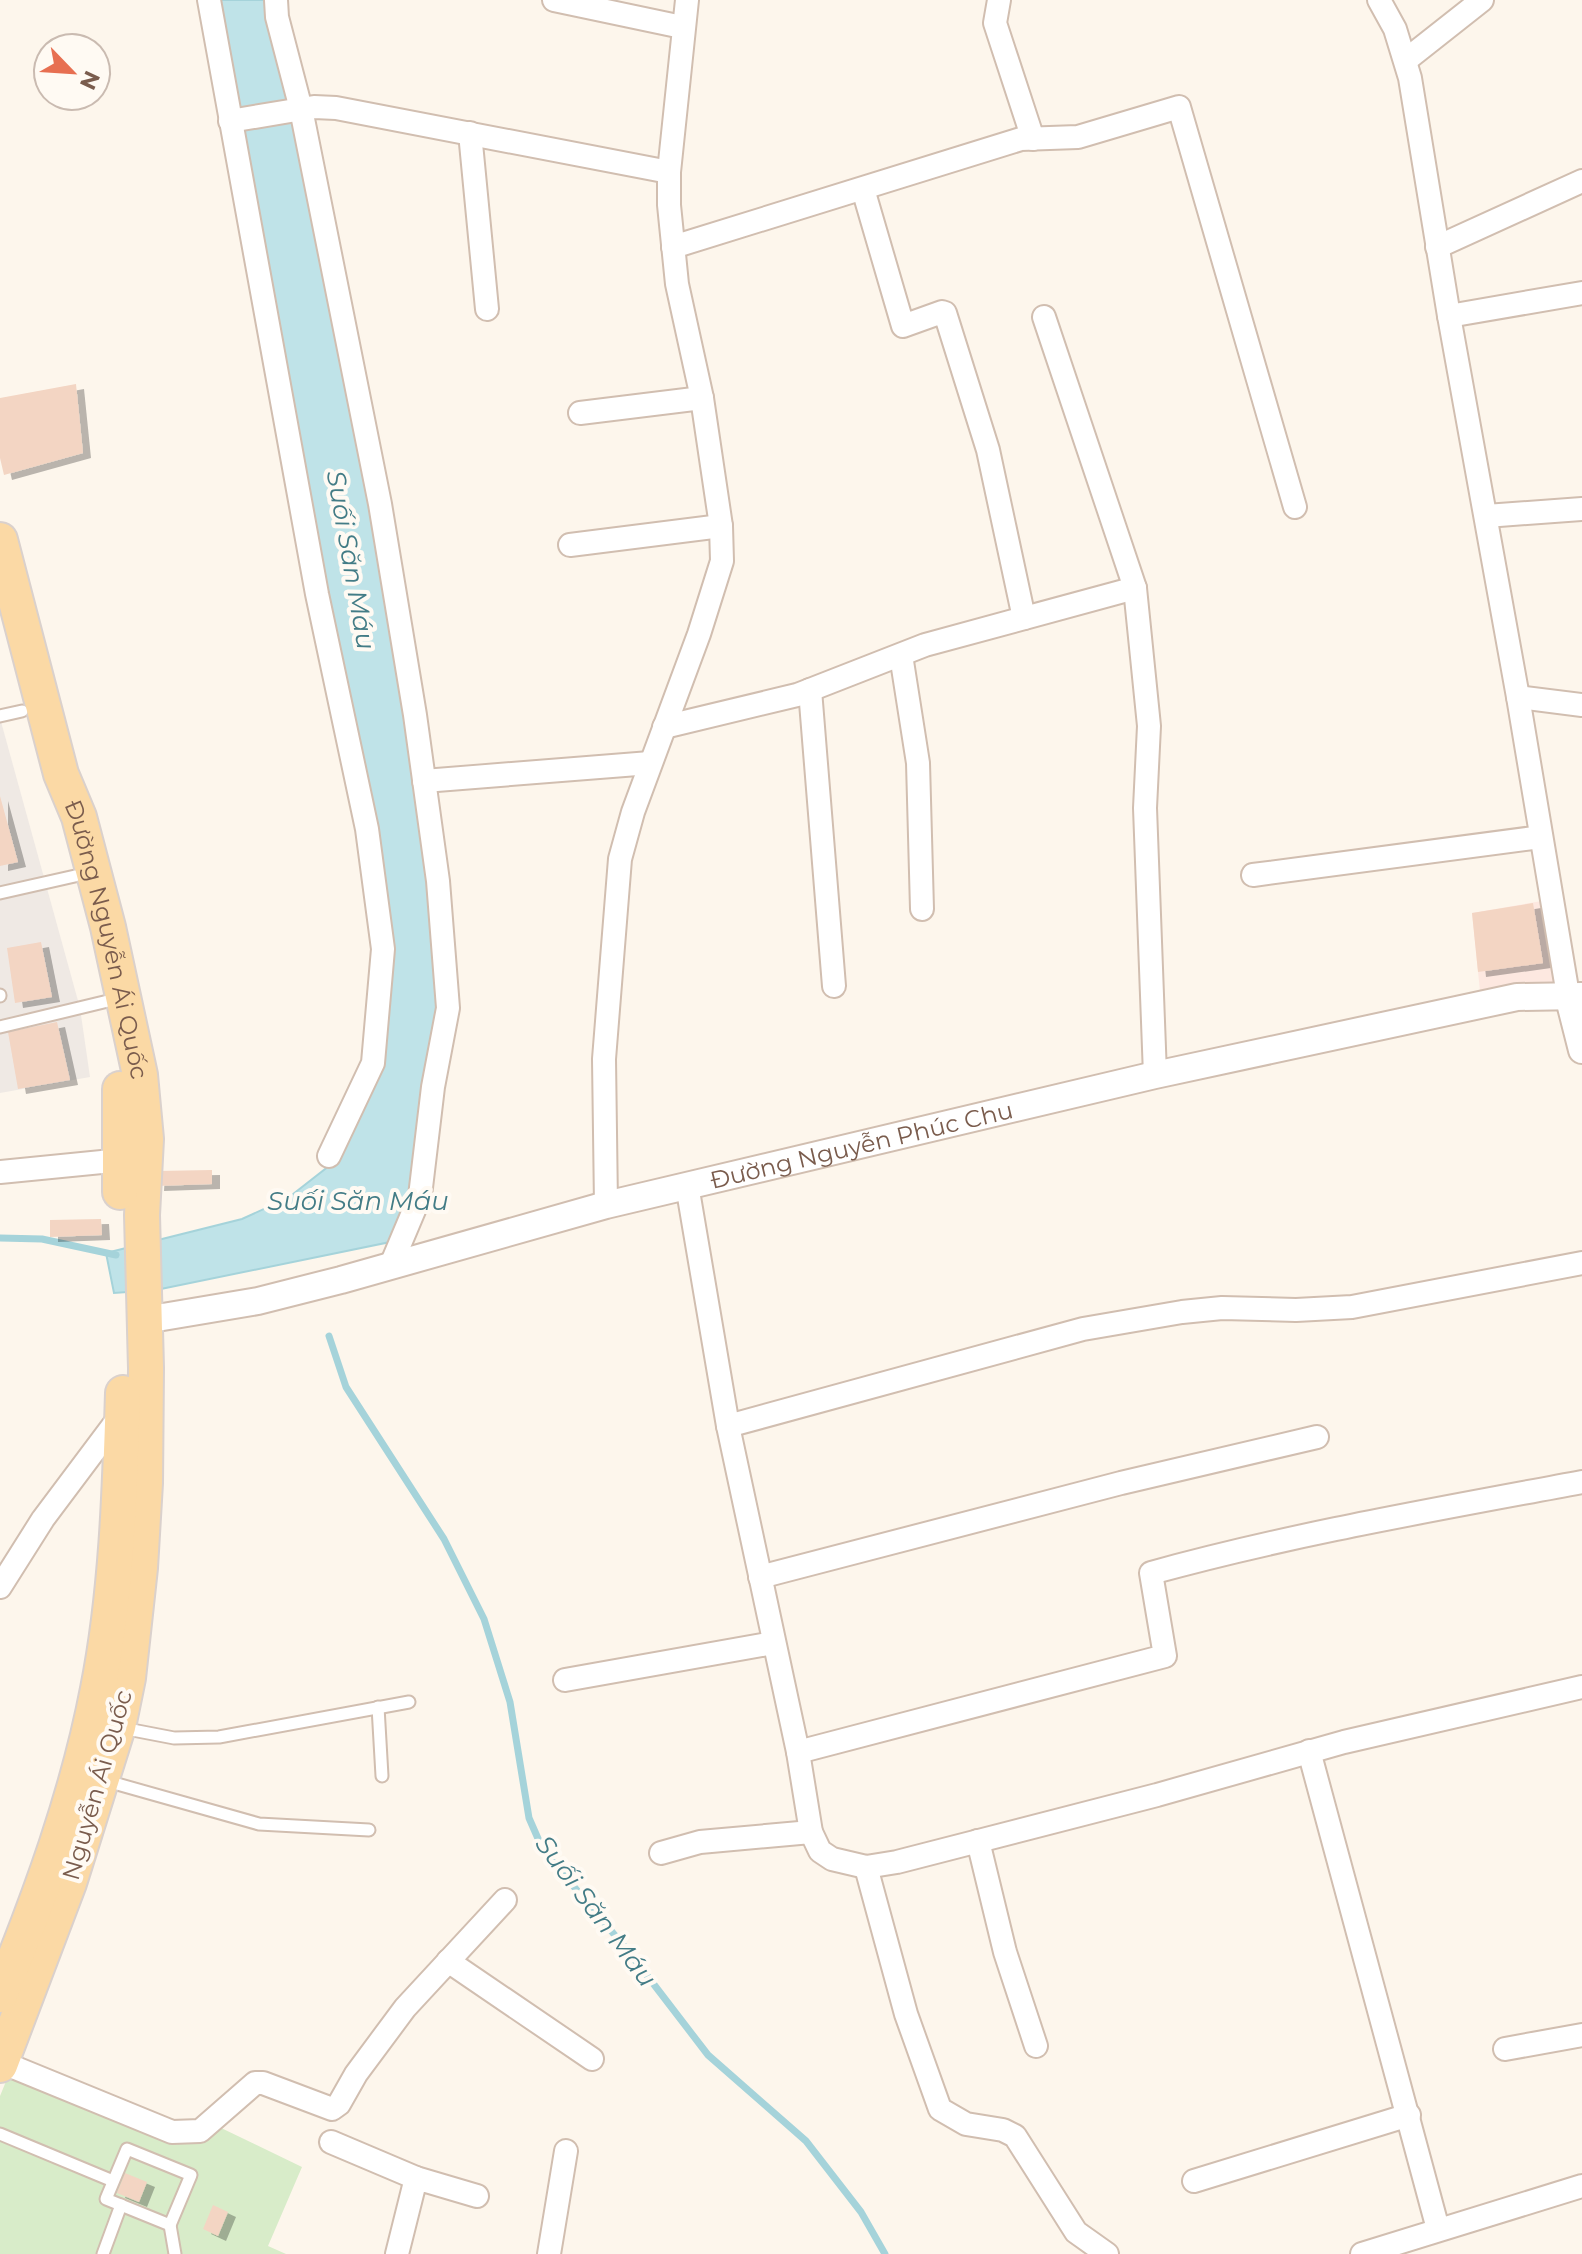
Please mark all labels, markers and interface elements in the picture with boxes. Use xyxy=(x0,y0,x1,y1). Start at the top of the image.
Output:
north arrow xyxy=(32,32,112,112)
text: N xyxy=(74,66,106,94)
water label: Suối Săn Máu xyxy=(319,468,383,652)
street label: Đường Nguyễn Ái Quốc xyxy=(59,795,155,1082)
street label: Đường Nguyễn Phúc Chu xyxy=(707,1095,1016,1194)
water label: Suối Săn Máu xyxy=(267,1185,449,1217)
street label: Nguyễn Ái Quốc xyxy=(56,1687,138,1883)
water label: Suối Săn Máu xyxy=(529,1829,663,1993)

